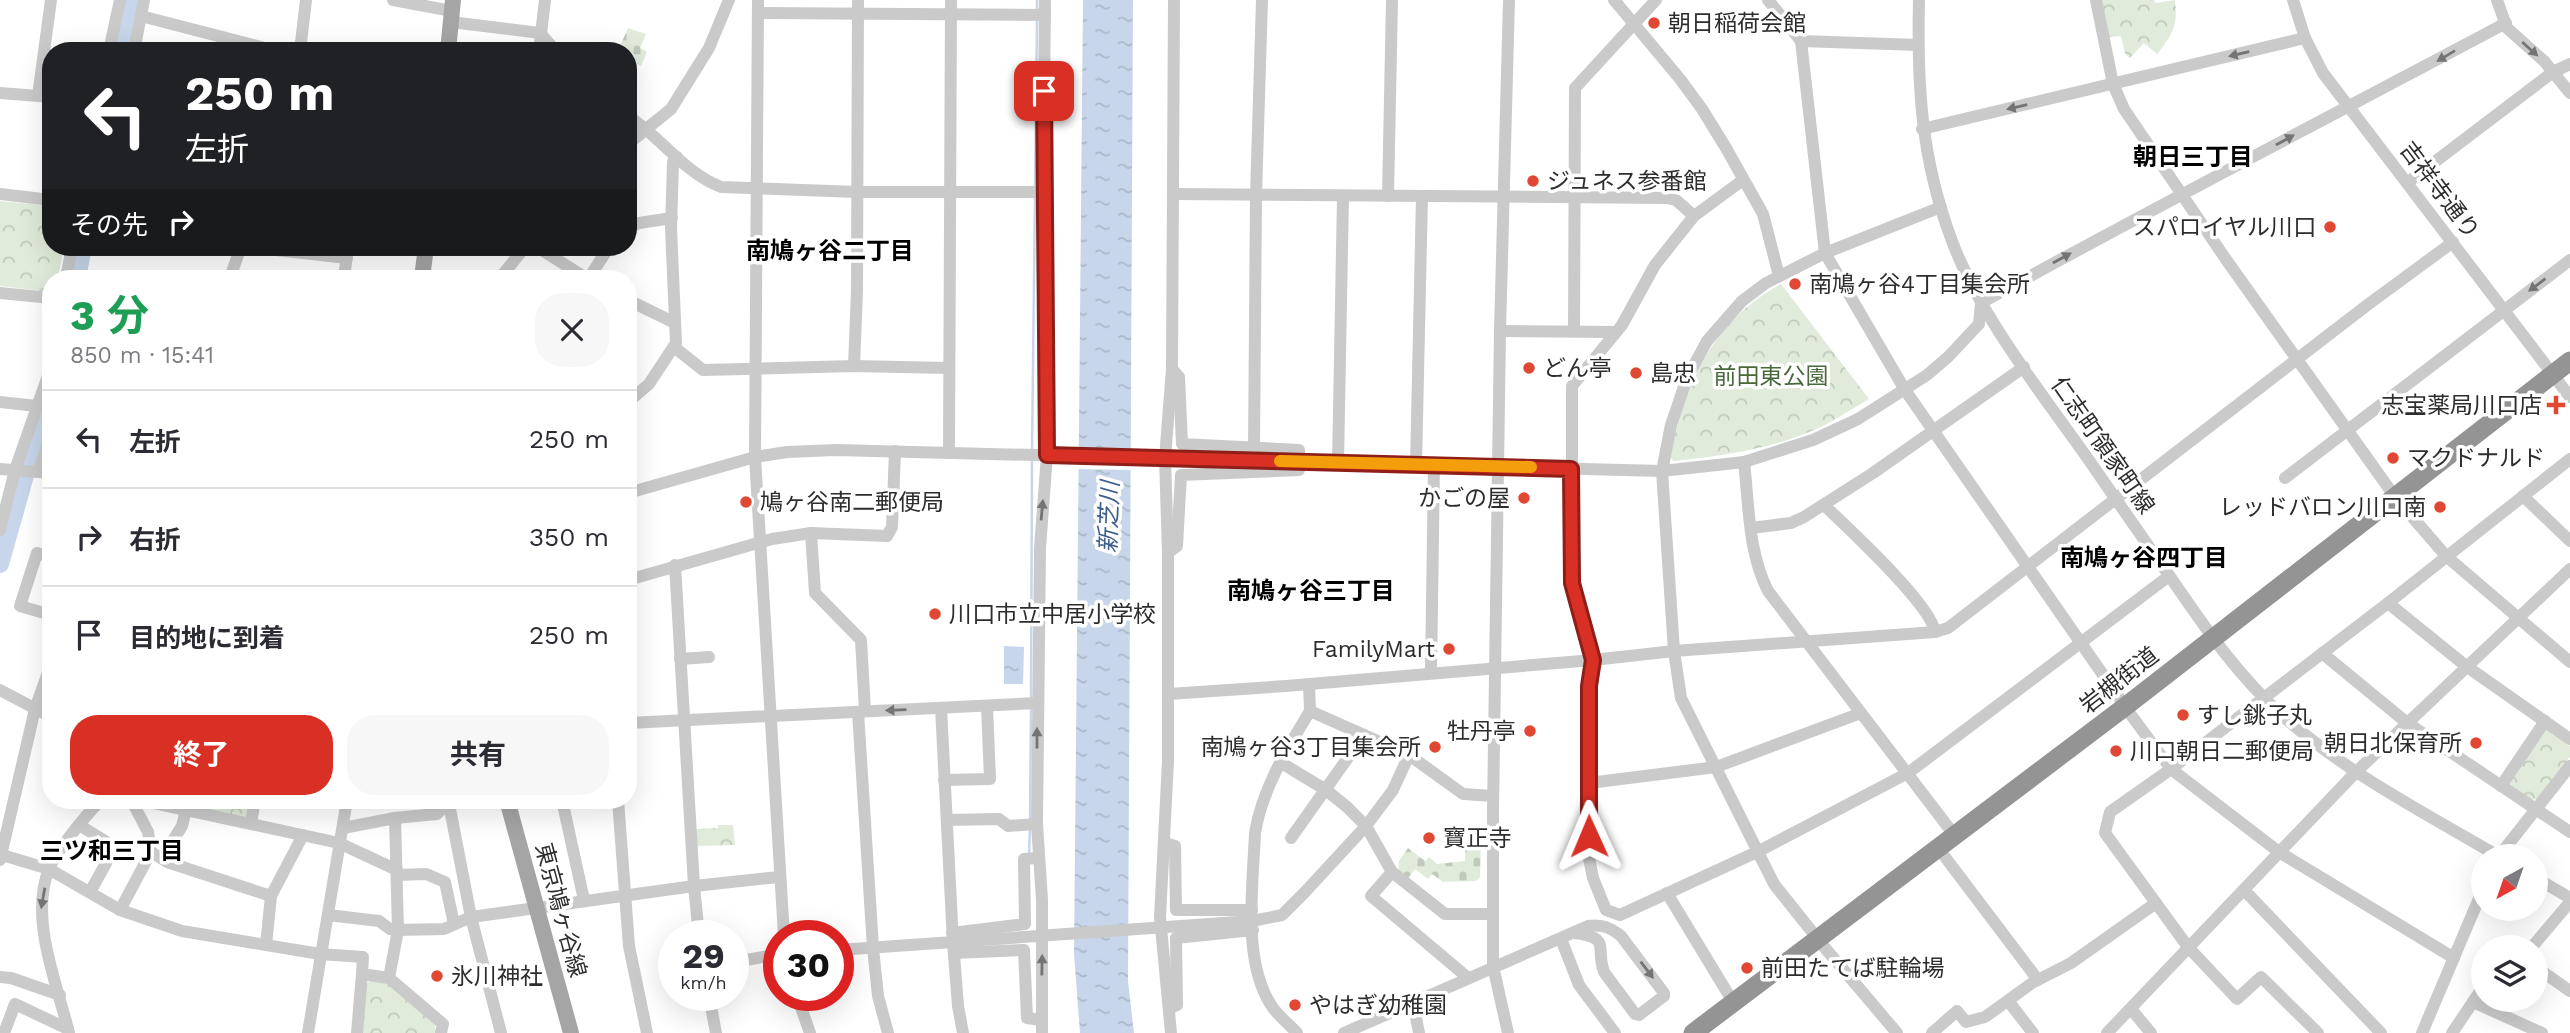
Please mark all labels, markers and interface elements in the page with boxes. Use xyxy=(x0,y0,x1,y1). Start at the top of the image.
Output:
place label: 朝日稲荷会館 xyxy=(1668,10,1806,37)
marker: 朝日稲荷会館 xyxy=(1646,15,1662,31)
one-way arrow xyxy=(2521,40,2538,56)
one-way arrow xyxy=(2228,49,2250,60)
one-way arrow xyxy=(2436,50,2455,62)
pin xyxy=(1014,61,1074,121)
text: 250 m xyxy=(185,64,334,122)
icon: left xyxy=(70,70,161,161)
icon: arrive xyxy=(1025,72,1063,110)
one-way arrow xyxy=(2006,101,2028,112)
text: 左折 xyxy=(185,130,249,168)
one-way arrow xyxy=(2275,134,2295,146)
street label: 吉祥寺通り xyxy=(2394,136,2485,244)
district label: 朝日三丁目 xyxy=(2133,143,2253,171)
place label: ジュネス参番館 xyxy=(1547,168,1706,195)
marker: ジュネス参番館 xyxy=(1525,173,1541,189)
icon: right xyxy=(162,203,200,241)
text: その先 xyxy=(70,210,148,240)
place label: スパロイヤル川口 xyxy=(2133,214,2316,241)
marker: スパロイヤル川口 xyxy=(2322,219,2338,235)
district label: 南鳩ヶ谷二丁目 xyxy=(746,237,914,265)
one-way arrow xyxy=(2053,253,2073,265)
place label: 南鳩ヶ谷4丁目集会所 xyxy=(1809,271,2030,298)
marker: 南鳩ヶ谷4丁目集会所 xyxy=(1787,276,1803,292)
one-way arrow xyxy=(2528,278,2546,292)
text: 3 分 xyxy=(70,291,149,340)
button: close xyxy=(535,293,609,367)
text: 850 m · 15:41 xyxy=(70,342,214,369)
place label: どん亭 xyxy=(1543,355,1612,382)
marker: どん亭 xyxy=(1521,360,1537,376)
place label: 島忠 xyxy=(1650,360,1696,387)
park label: 前田東公園 xyxy=(1714,363,1829,390)
marker: 島忠 xyxy=(1628,365,1644,381)
street label: 仁志町領家町線 xyxy=(2045,372,2160,519)
place label: 志宝薬局川口店 xyxy=(2381,392,2542,419)
marker: 志宝薬局川口店 xyxy=(2548,397,2564,413)
icon: left xyxy=(70,420,108,458)
text: 250 m xyxy=(529,424,609,454)
text: 左折 xyxy=(129,427,181,457)
place label: マクドナルド xyxy=(2407,445,2545,472)
marker: マクドナルド xyxy=(2385,450,2401,466)
water label: 新芝川 xyxy=(1094,478,1124,553)
place label: かごの屋 xyxy=(1418,485,1510,512)
place label: 鳩ヶ谷南二郵便局 xyxy=(760,489,944,516)
marker: かごの屋 xyxy=(1516,490,1532,506)
marker: 鳩ヶ谷南二郵便局 xyxy=(738,494,754,510)
place label: レッドバロン川口南 xyxy=(2219,494,2426,521)
one-way arrow xyxy=(1037,499,1048,521)
marker: レッドバロン川口南 xyxy=(2432,499,2448,515)
icon: right xyxy=(70,518,108,556)
text: 350 m xyxy=(529,522,609,552)
text: 右折 xyxy=(129,525,181,555)
district label: 南鳩ヶ谷四丁目 xyxy=(2060,544,2228,572)
district label: 南鳩ヶ谷三丁目 xyxy=(1227,577,1395,605)
place label: 川口市立中居小学校 xyxy=(949,601,1156,628)
marker: 川口市立中居小学校 xyxy=(927,606,943,622)
icon: arrive xyxy=(70,616,108,654)
text: 250 m xyxy=(529,620,609,650)
text: 目的地に到着 xyxy=(129,623,285,653)
place label: FamilyMart xyxy=(1312,636,1435,663)
marker: FamilyMart xyxy=(1441,641,1457,657)
street label: 岩槻街道 xyxy=(2075,641,2164,719)
place label: すし銚子丸 xyxy=(2197,702,2312,729)
one-way arrow xyxy=(884,705,906,716)
marker: すし銚子丸 xyxy=(2175,707,2191,723)
button: 終了 xyxy=(70,715,333,795)
button: 共有 xyxy=(347,715,609,795)
place label: 牡丹亭 xyxy=(1447,718,1516,745)
marker: 牡丹亭 xyxy=(1522,723,1538,739)
one-way arrow xyxy=(1031,726,1043,748)
place label: 朝日北保育所 xyxy=(2324,730,2462,757)
place label: 南鳩ヶ谷3丁目集会所 xyxy=(1201,734,1421,761)
marker: 朝日北保育所 xyxy=(2468,735,2484,751)
place label: 川口朝日二郵便局 xyxy=(2130,738,2314,765)
marker: 南鳩ヶ谷3丁目集会所 xyxy=(1427,739,1443,755)
marker: 川口朝日二郵便局 xyxy=(2108,743,2124,759)
position arrow xyxy=(1552,799,1626,873)
place label: 寶正寺 xyxy=(1443,825,1512,852)
marker: 寶正寺 xyxy=(1421,830,1437,846)
district label: 三ツ和三丁目 xyxy=(40,837,184,865)
street label: 東京鳩ヶ谷線 xyxy=(530,840,591,980)
north arrow xyxy=(2471,844,2548,920)
map controls xyxy=(2471,844,2548,1012)
one-way arrow xyxy=(37,887,48,909)
speed limit sign: 30 xyxy=(763,920,854,1011)
text: 29 xyxy=(682,935,725,977)
button: layers xyxy=(2471,935,2548,1012)
one-way arrow xyxy=(1036,954,1048,976)
place label: 前田たてば駐輪場 xyxy=(1761,955,1945,982)
one-way arrow xyxy=(1639,960,1654,978)
marker: 前田たてば駐輪場 xyxy=(1739,960,1755,976)
place label: 氷川神社 xyxy=(451,963,543,990)
marker: 氷川神社 xyxy=(429,968,445,984)
text: km/h xyxy=(680,972,727,993)
place label: やはぎ幼稚園 xyxy=(1309,992,1447,1019)
marker: やはぎ幼稚園 xyxy=(1287,997,1303,1013)

